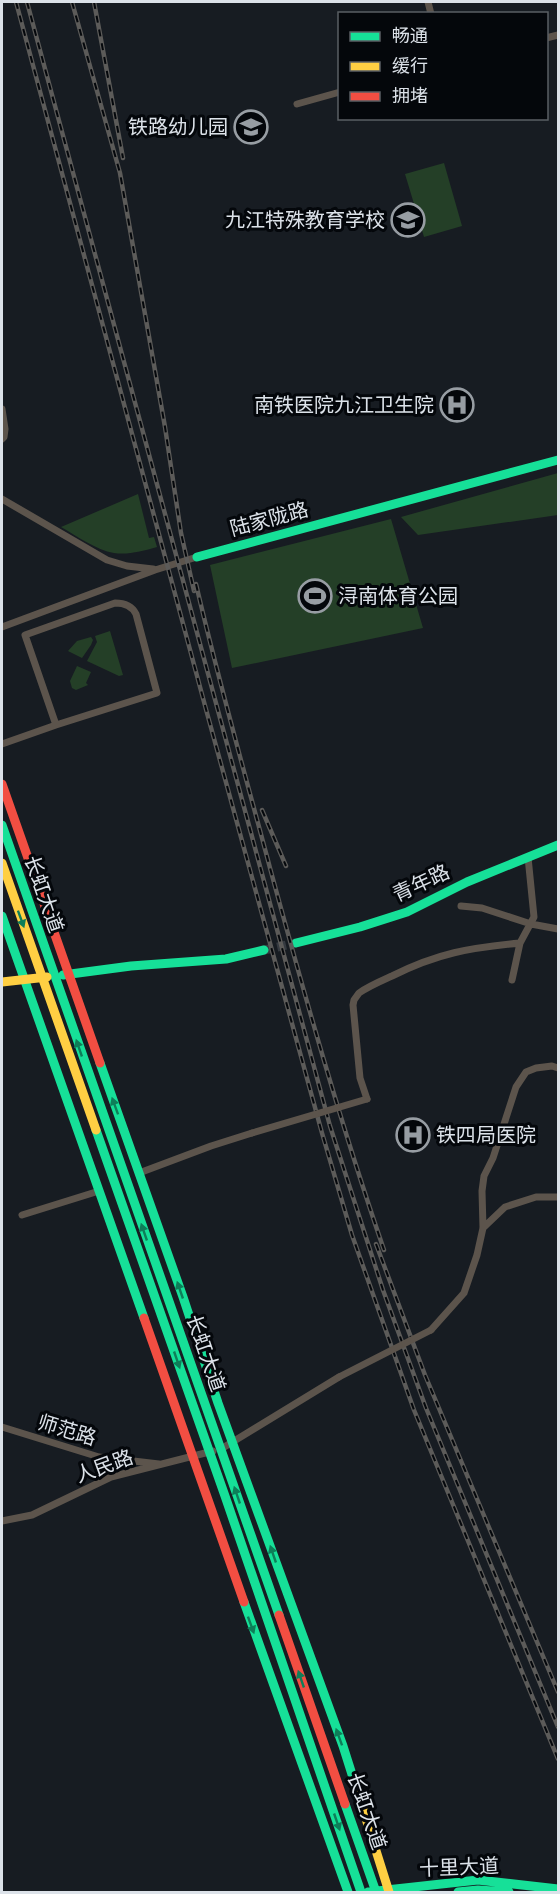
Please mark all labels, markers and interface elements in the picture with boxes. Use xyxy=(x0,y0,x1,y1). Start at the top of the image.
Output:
legend xyxy=(338,12,548,120)
text: 畅通 xyxy=(392,25,428,47)
text: 缓行 xyxy=(392,55,428,77)
text: 拥堵 xyxy=(392,85,428,107)
school or university icon: 铁路幼儿园 xyxy=(233,109,269,145)
place label: 铁路幼儿园 xyxy=(128,115,228,139)
school or university icon: 九江特殊教育学校 xyxy=(390,202,426,238)
place label: 九江特殊教育学校 xyxy=(225,208,385,232)
hospital icon: 南铁医院九江卫生院 xyxy=(439,387,475,423)
place label: 南铁医院九江卫生院 xyxy=(254,393,434,417)
street label: 陆家陇路 xyxy=(227,497,311,541)
sports icon: 浔南体育公园 xyxy=(297,578,333,614)
place label: 浔南体育公园 xyxy=(338,584,458,608)
street label: 长虹大道 xyxy=(20,852,68,936)
street label: 青年路 xyxy=(389,859,453,907)
one-way arrow xyxy=(17,910,27,928)
one-way arrow xyxy=(73,1039,83,1057)
one-way arrow xyxy=(110,1097,120,1115)
hospital icon: 铁四局医院 xyxy=(395,1117,431,1153)
place label: 铁四局医院 xyxy=(436,1123,536,1147)
one-way arrow xyxy=(138,1223,148,1241)
one-way arrow xyxy=(175,1281,185,1299)
street label: 长虹大道 xyxy=(182,1311,230,1395)
one-way arrow xyxy=(172,1351,182,1369)
street label: 师范路 xyxy=(35,1410,99,1450)
street label: 人民路 xyxy=(72,1444,136,1488)
one-way arrow xyxy=(231,1486,241,1504)
one-way arrow xyxy=(267,1544,277,1562)
one-way arrow xyxy=(247,1616,257,1634)
one-way arrow xyxy=(296,1670,306,1688)
one-way arrow xyxy=(334,1728,344,1746)
street label: 长虹大道 xyxy=(343,1769,391,1853)
one-way arrow xyxy=(333,1813,342,1831)
street label: 十里大道 xyxy=(419,1854,499,1880)

